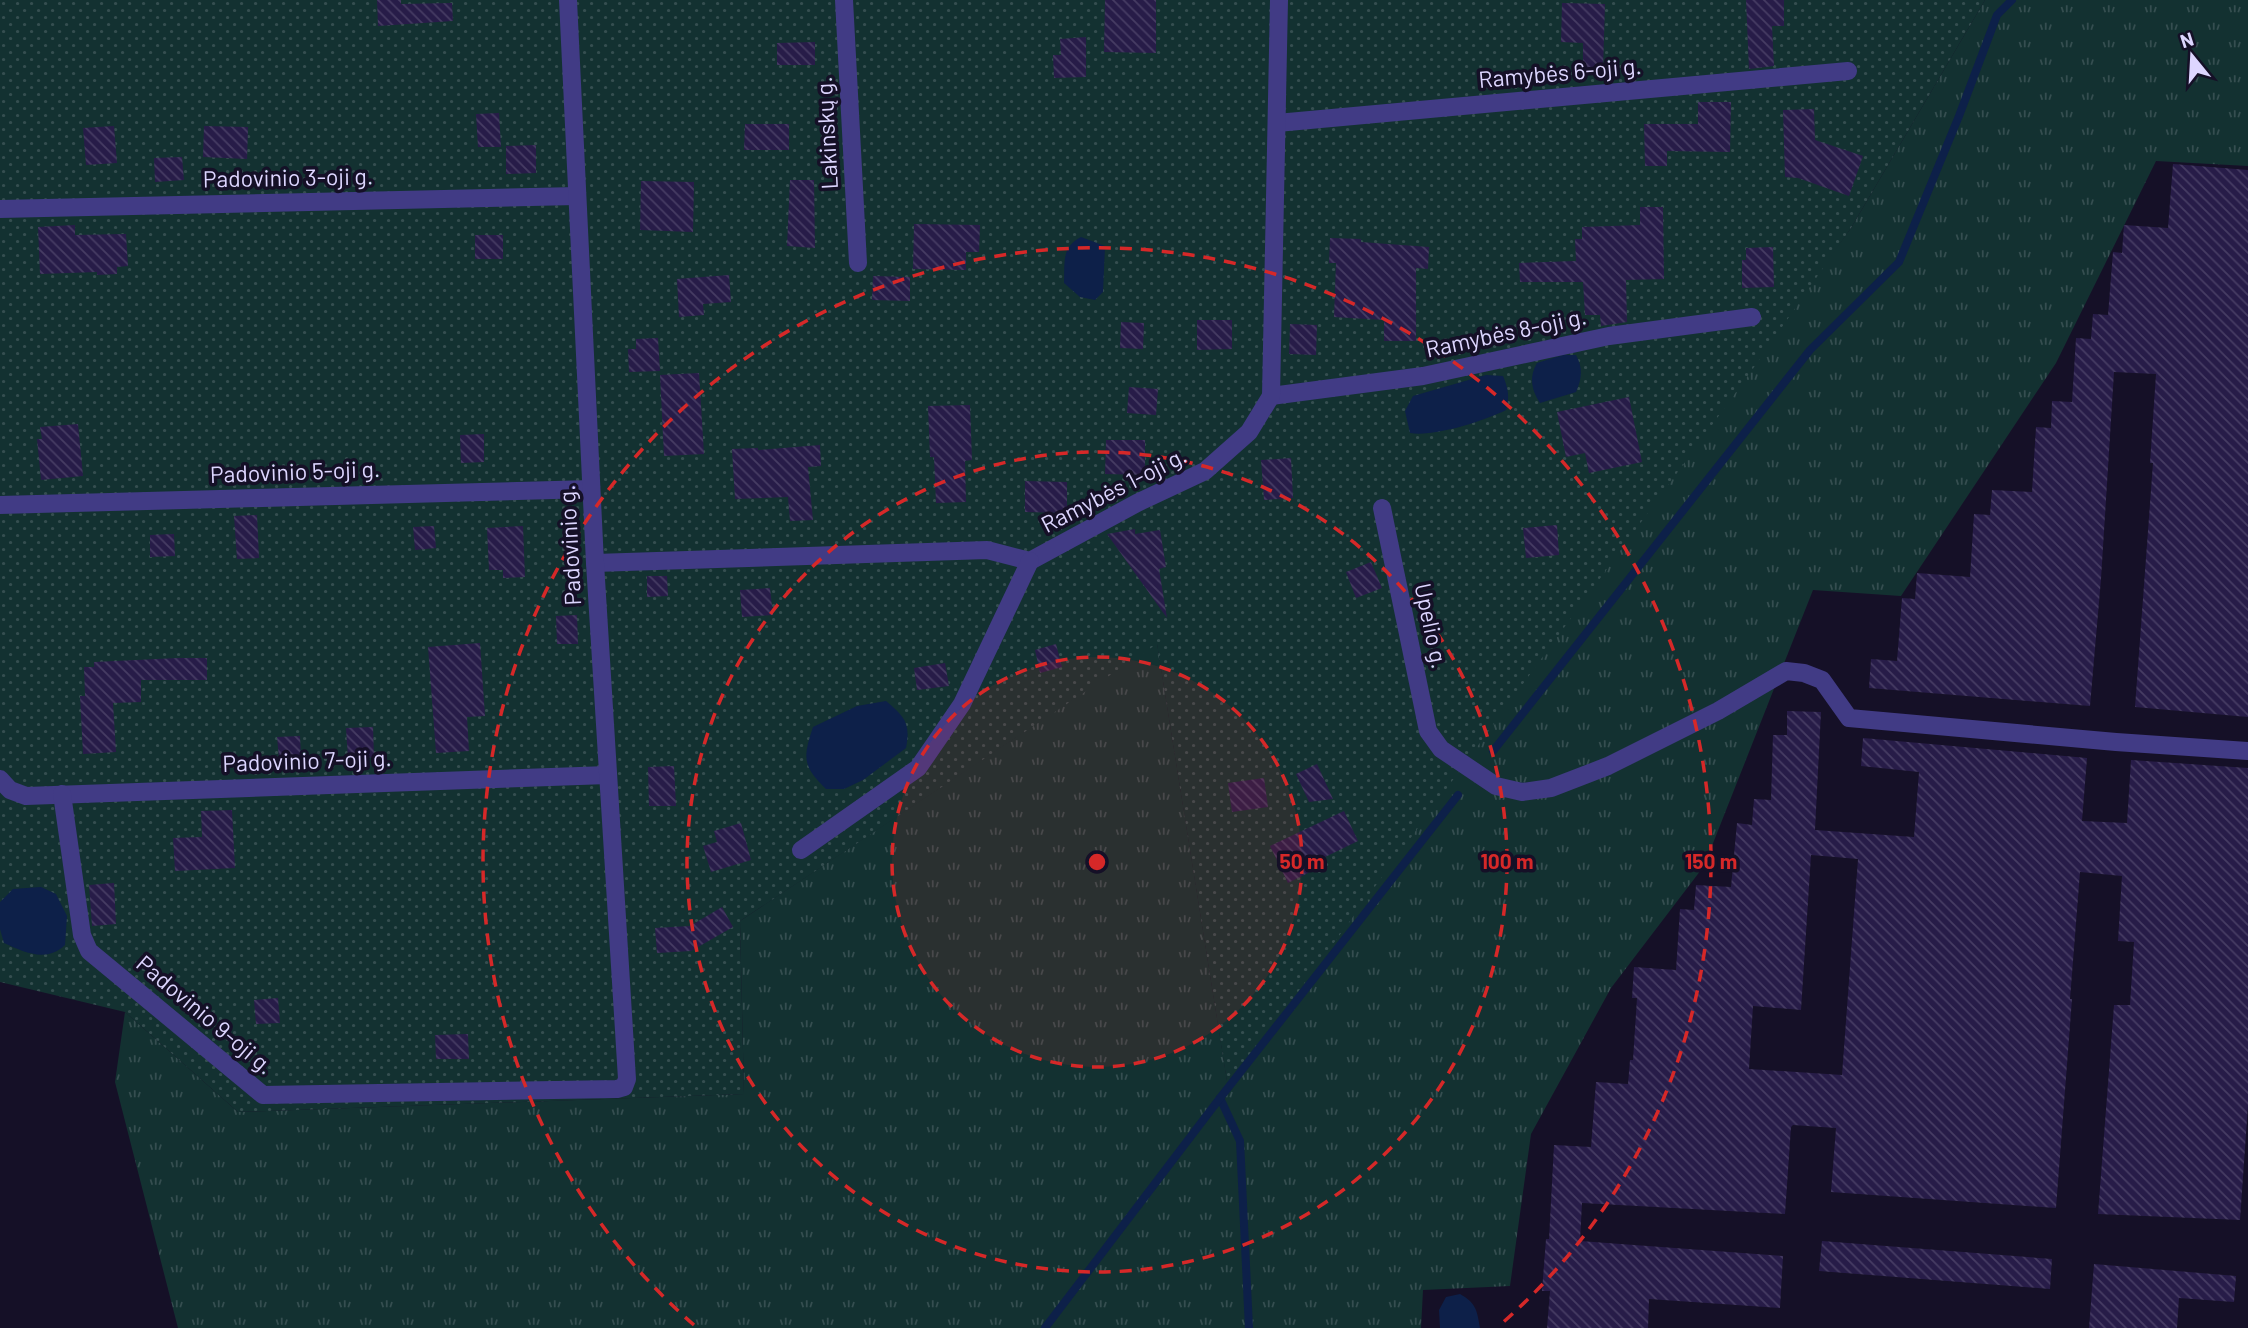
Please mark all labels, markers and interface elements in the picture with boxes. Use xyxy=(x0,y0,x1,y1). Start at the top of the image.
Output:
north arrow xyxy=(2157,21,2227,91)
text: N xyxy=(2177,26,2196,52)
street label: Ramybės 6-oji g. xyxy=(1477,51,1643,93)
street label: Lakinskų g. xyxy=(809,76,843,190)
street label: Padovinio 3-oji g. xyxy=(203,162,373,192)
street label: Ramybės 8-oji g. xyxy=(1423,301,1589,363)
street label: Ramybės 1-oji g. xyxy=(1036,440,1191,538)
street label: Padovinio 5-oji g. xyxy=(209,454,381,488)
street label: Padovinio g. xyxy=(552,484,586,606)
street label: Upelio g. xyxy=(1409,580,1455,671)
street label: Padovinio 7-oji g. xyxy=(222,743,392,777)
text: 50 m xyxy=(1279,848,1325,873)
text: 100 m xyxy=(1480,848,1534,873)
text: 150 m xyxy=(1685,848,1737,873)
centre of rings xyxy=(1085,850,1109,874)
street label: Padovinio 9-oji g. xyxy=(131,949,280,1080)

